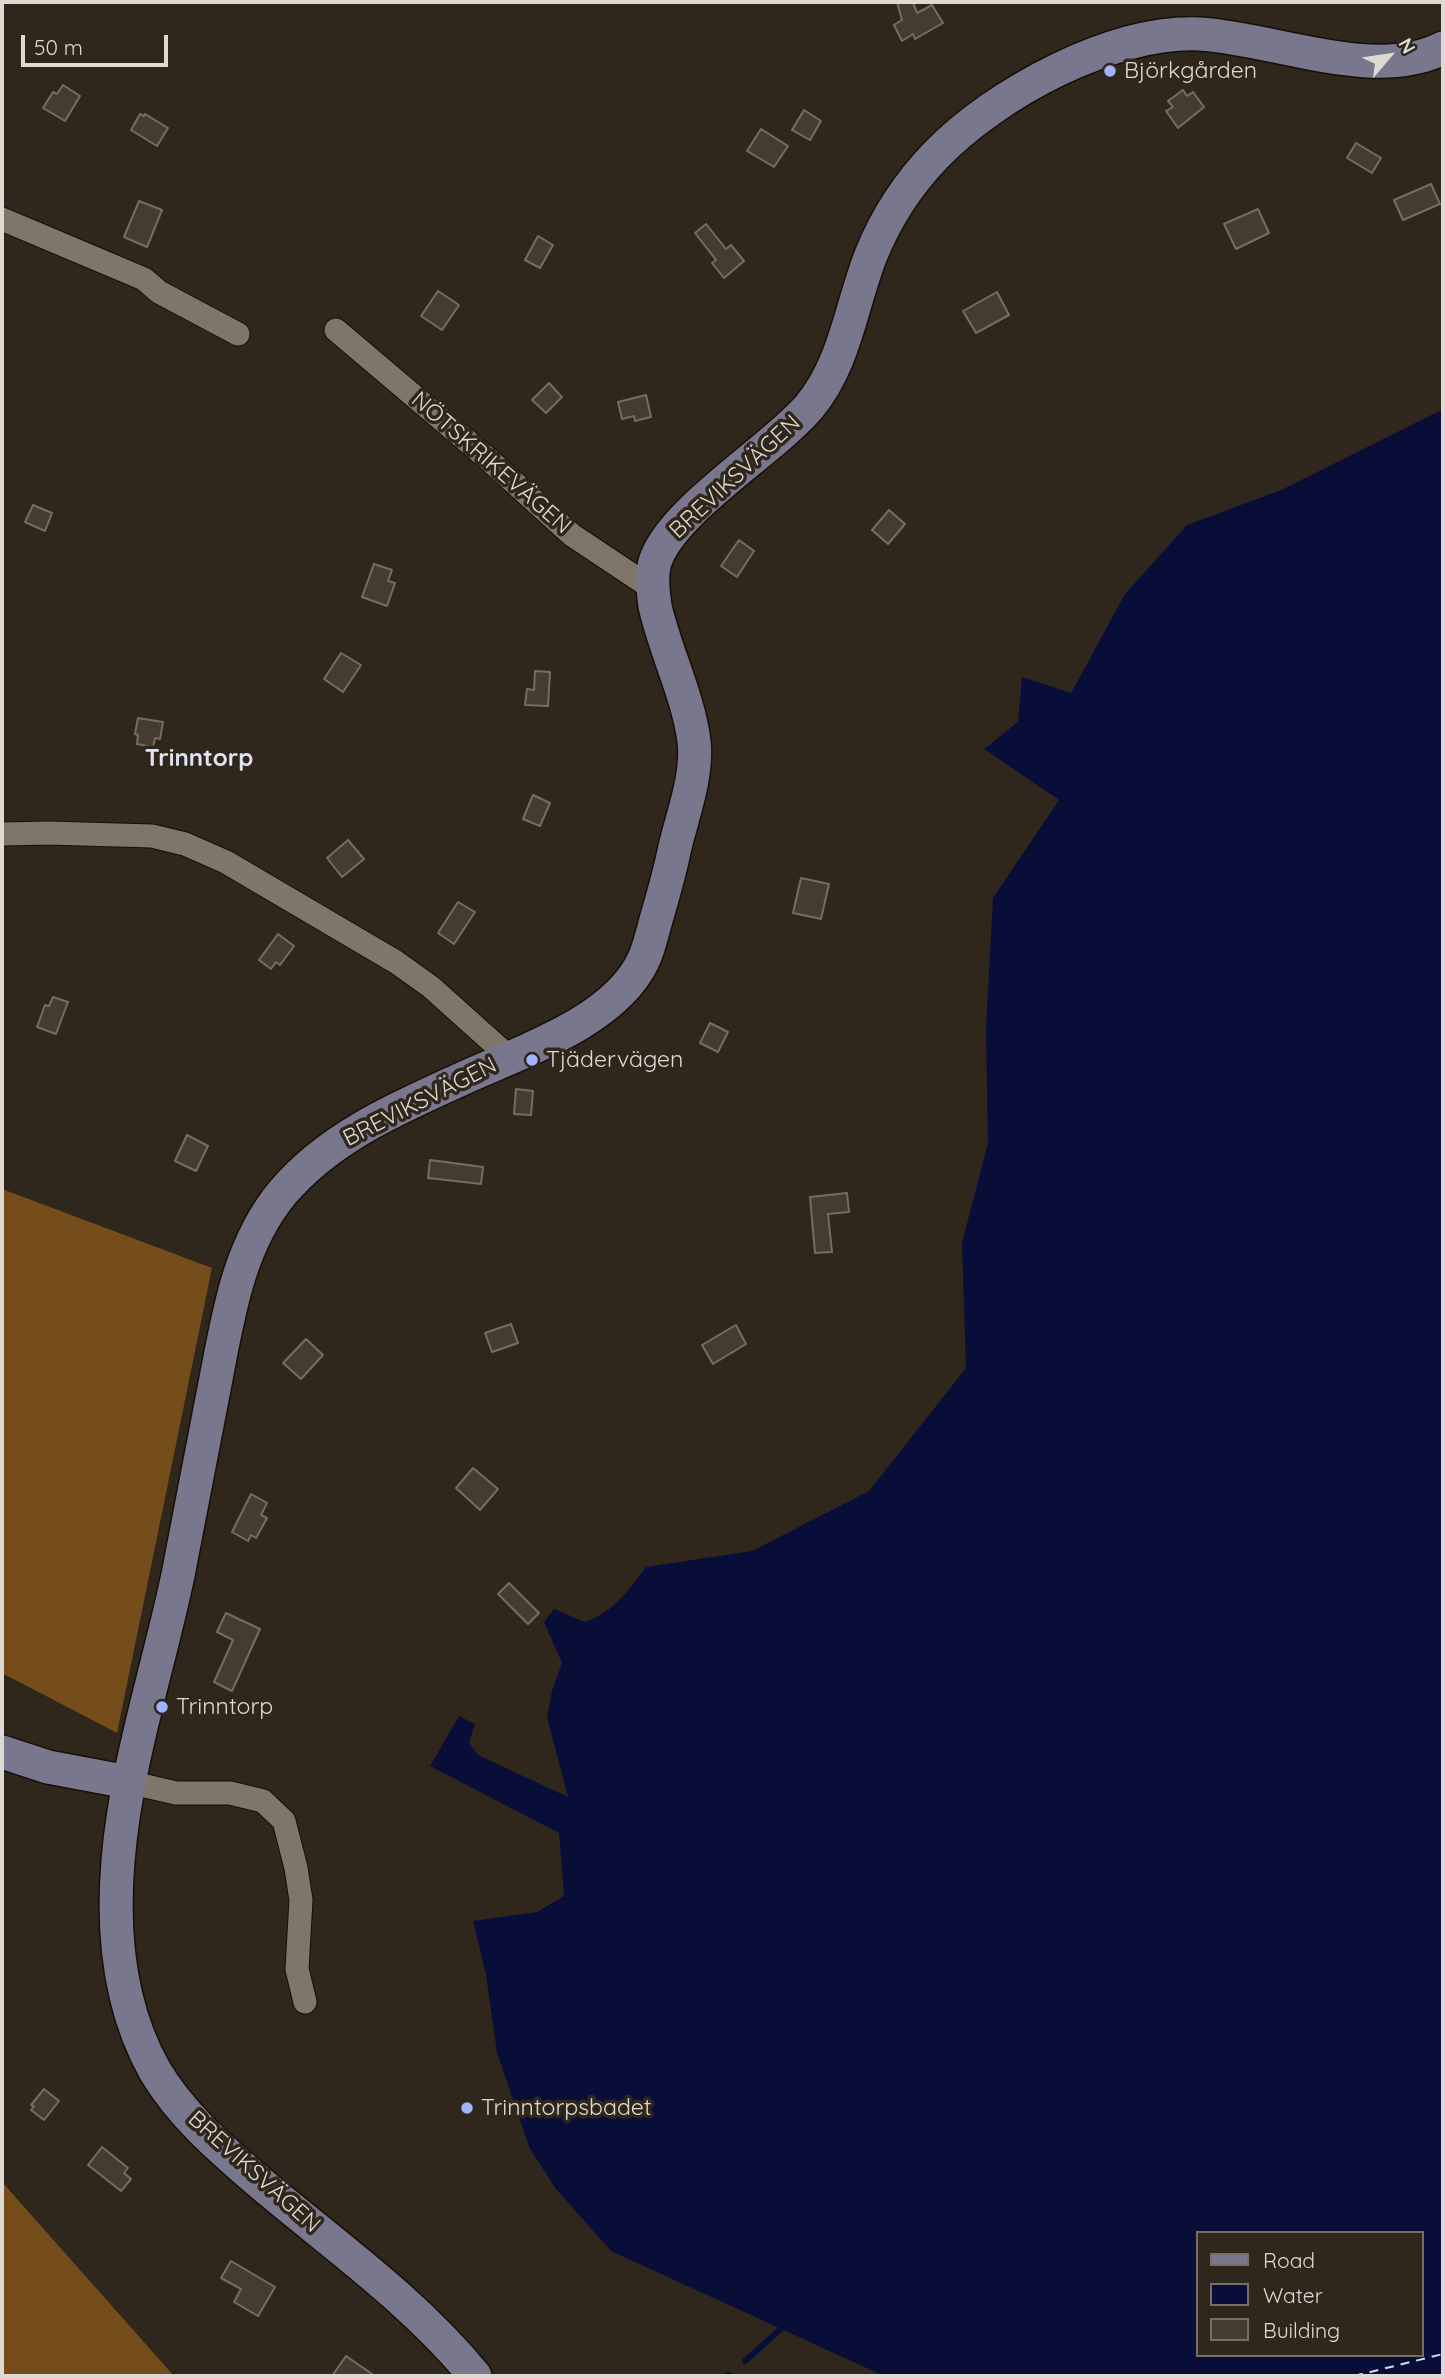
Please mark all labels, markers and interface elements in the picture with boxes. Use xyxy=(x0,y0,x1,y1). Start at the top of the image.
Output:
scale bar xyxy=(24,21,172,65)
north arrow xyxy=(1354,21,1424,91)
text: 50 m xyxy=(34,34,83,60)
text: N xyxy=(1393,34,1421,58)
place label: Björkgården xyxy=(1124,57,1257,85)
marker: Björkgården xyxy=(1102,63,1118,79)
street label: NÖTSKRIKEVÄGEN xyxy=(406,386,576,540)
street label: BREVIKSVÄGEN xyxy=(664,409,806,545)
district label: Trinntorp xyxy=(145,745,253,773)
place label: Tjädervägen xyxy=(546,1046,683,1074)
street label: BREVIKSVÄGEN xyxy=(339,1051,501,1153)
marker: Tjädervägen xyxy=(524,1052,540,1068)
place label: Trinntorp xyxy=(176,1693,273,1721)
marker: Trinntorp xyxy=(154,1699,170,1715)
place label: Trinntorpsbadet xyxy=(481,2094,652,2122)
marker: Trinntorpsbadet xyxy=(459,2100,475,2116)
street label: BREVIKSVÄGEN xyxy=(182,2105,326,2239)
legend xyxy=(1196,2231,1424,2357)
text: Road xyxy=(1263,2247,1315,2273)
text: Water xyxy=(1263,2282,1323,2308)
text: Building xyxy=(1263,2317,1340,2343)

